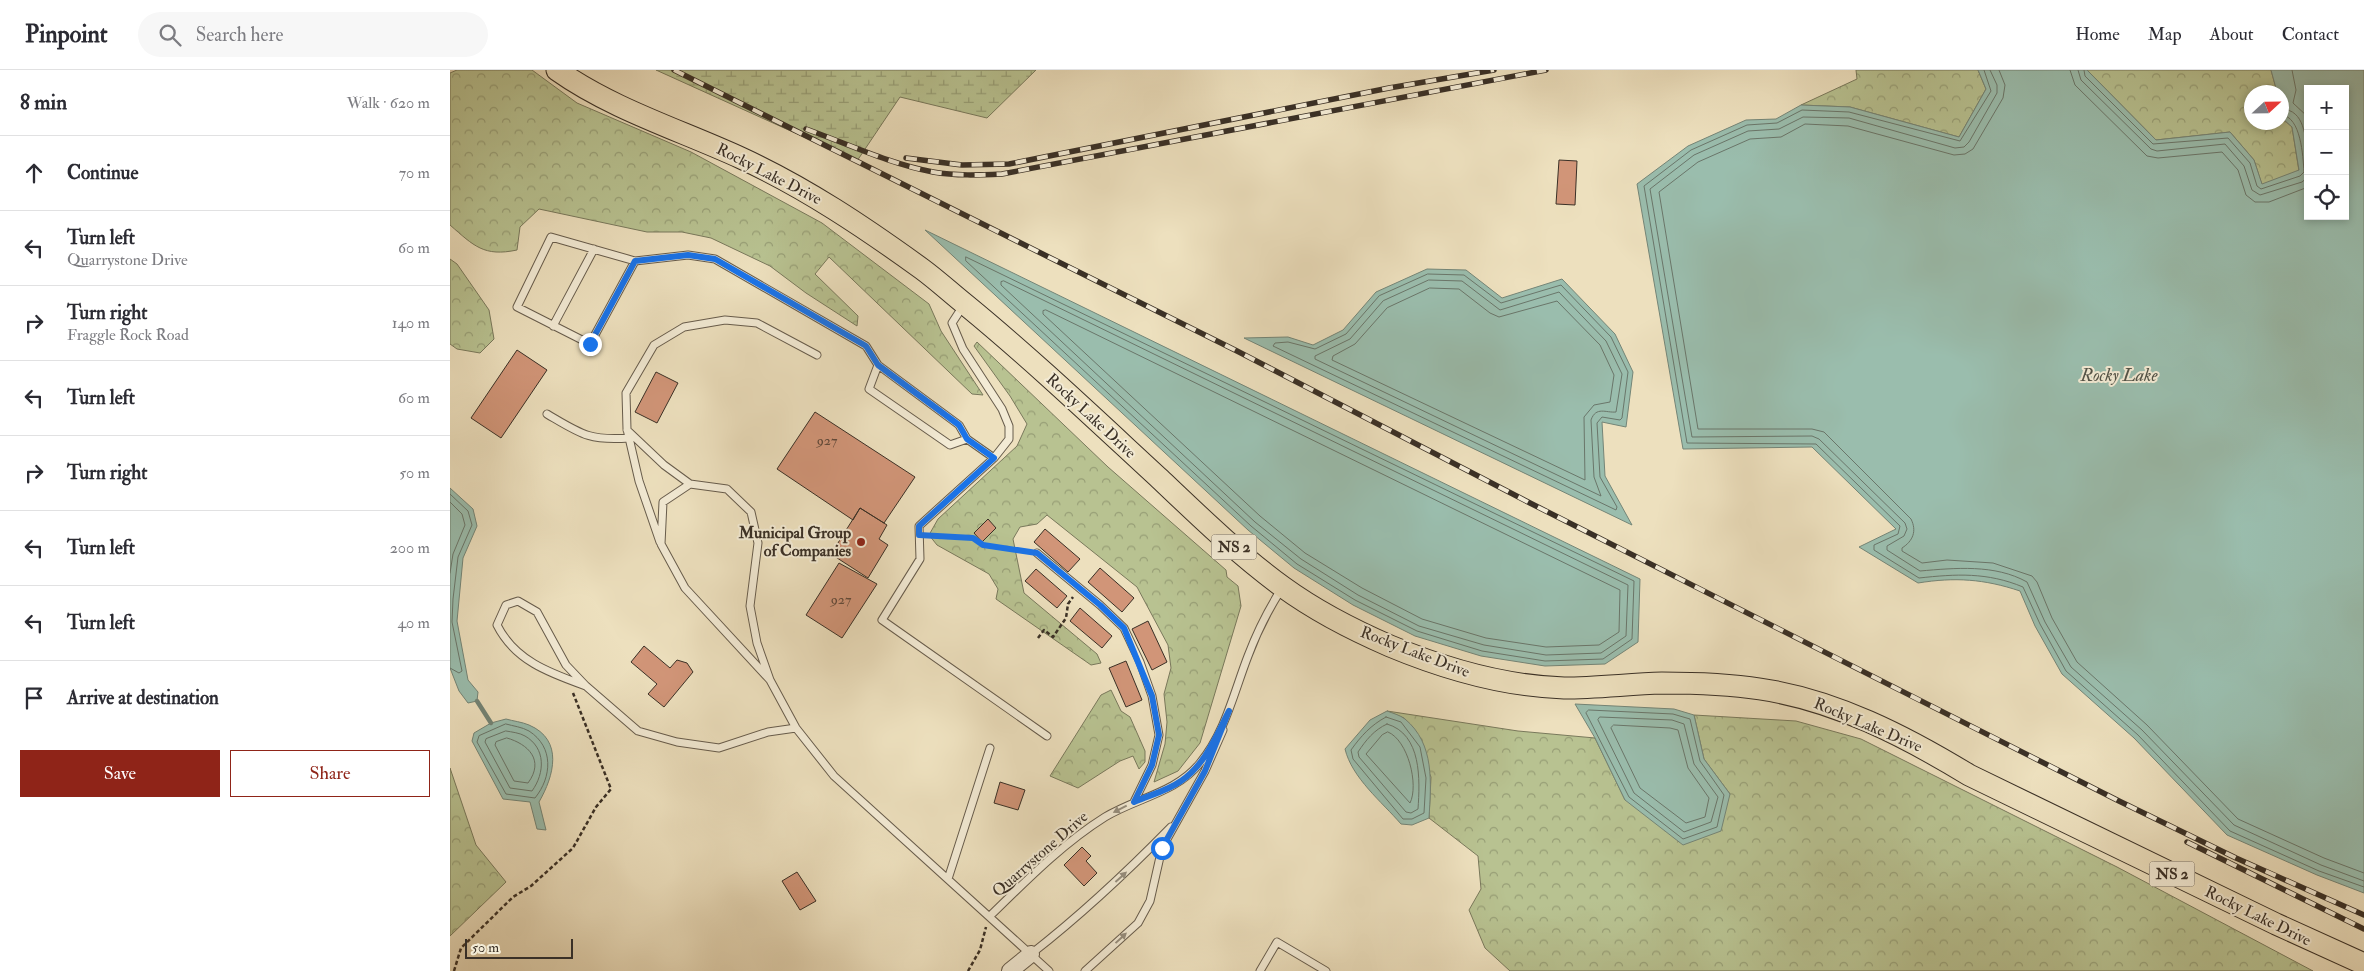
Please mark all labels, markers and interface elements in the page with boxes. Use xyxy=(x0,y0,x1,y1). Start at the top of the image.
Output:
search box xyxy=(138,12,488,57)
text: Pinpoint xyxy=(25,19,108,50)
icon: search xyxy=(156,21,184,49)
text: Search here xyxy=(196,23,283,47)
text: Home xyxy=(2075,23,2120,46)
text: Map xyxy=(2148,23,2182,46)
text: About xyxy=(2210,23,2254,46)
text: Contact xyxy=(2282,23,2339,46)
north arrow xyxy=(2244,85,2289,130)
map controls xyxy=(2304,85,2349,220)
button: + xyxy=(2304,85,2349,130)
text: 8 min xyxy=(20,89,67,116)
text: Walk · 620 m xyxy=(347,93,430,113)
button: − xyxy=(2304,130,2349,175)
street label: Rocky Lake Drive xyxy=(713,139,825,209)
icon: ahead xyxy=(20,159,48,187)
text: Continue xyxy=(67,161,138,185)
text: 70 m xyxy=(399,163,430,183)
button: locate xyxy=(2304,175,2349,220)
text: Turn left xyxy=(67,226,135,250)
icon: left xyxy=(20,234,48,262)
text: 60 m xyxy=(398,238,430,258)
text: Quarrystone Drive xyxy=(67,250,188,270)
text: Turn right xyxy=(67,301,147,325)
icon: right xyxy=(20,309,48,337)
text: 140 m xyxy=(392,313,430,333)
text: Fraggle Rock Road xyxy=(67,325,189,345)
route end xyxy=(579,333,602,356)
water label: Rocky Lake xyxy=(2080,364,2158,387)
street label: Rocky Lake Drive xyxy=(1042,369,1140,463)
icon: left xyxy=(20,384,48,412)
text: Turn left xyxy=(67,386,135,410)
text: 60 m xyxy=(398,388,430,408)
house number: 927 xyxy=(816,432,838,449)
icon: right xyxy=(20,459,48,487)
text: Turn right xyxy=(67,461,147,485)
text: 50 m xyxy=(399,463,430,483)
place label: Municipal Group of Companies xyxy=(738,523,852,562)
icon: left xyxy=(20,534,48,562)
road number: NS 2 xyxy=(1212,534,1256,560)
text: Turn left xyxy=(67,536,135,560)
marker: Municipal Group of Companies xyxy=(855,536,867,548)
text: 200 m xyxy=(390,538,430,558)
house number: 927 xyxy=(830,591,852,608)
icon: left xyxy=(20,609,48,637)
text: Turn left xyxy=(67,611,135,635)
text: 40 m xyxy=(397,613,430,633)
street label: Rocky Lake Drive xyxy=(1357,622,1473,682)
icon: arrive xyxy=(20,684,48,712)
text: Arrive at destination xyxy=(67,686,219,710)
street label: Rocky Lake Drive xyxy=(1811,693,1925,757)
button: Save xyxy=(20,750,220,797)
button: Share xyxy=(230,750,430,797)
one-way arrow xyxy=(1113,805,1127,813)
street label: Quarrystone Drive xyxy=(988,807,1092,901)
route start xyxy=(1151,837,1174,860)
road number: NS 2 xyxy=(2150,862,2194,886)
one-way arrow xyxy=(1114,871,1127,882)
street label: Rocky Lake Drive xyxy=(2202,882,2315,951)
one-way arrow xyxy=(1115,933,1128,944)
scale bar xyxy=(465,936,572,959)
text: 50 m xyxy=(472,939,499,956)

